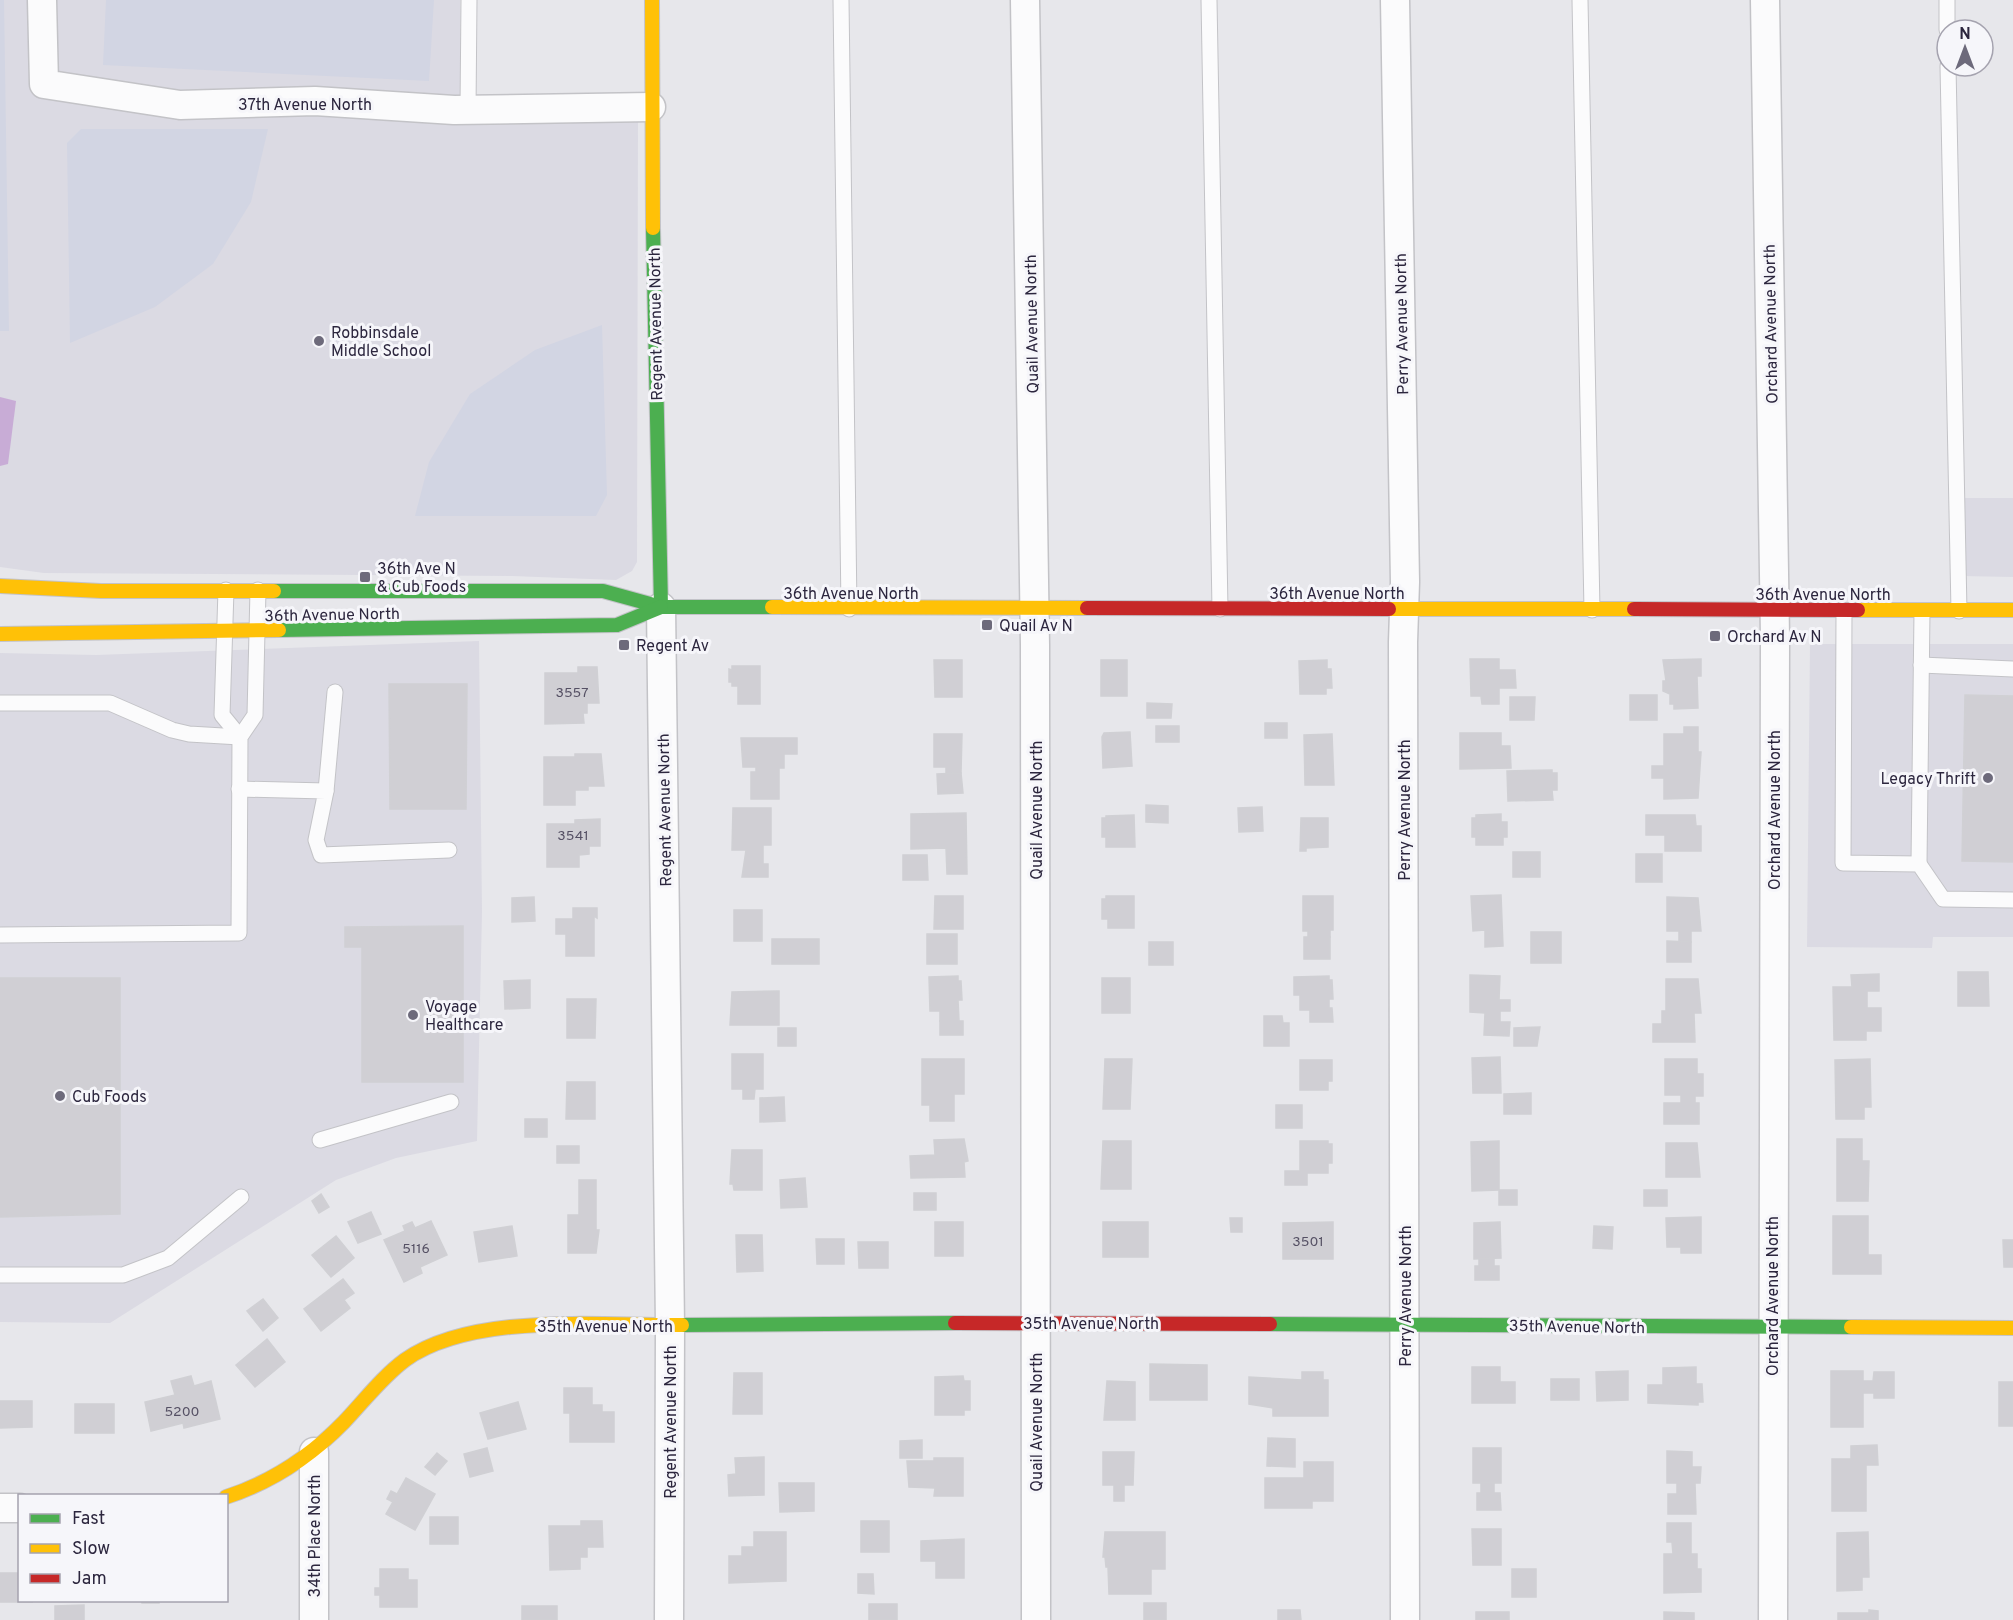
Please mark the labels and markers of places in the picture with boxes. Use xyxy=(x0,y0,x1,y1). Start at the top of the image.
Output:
place label: Robbinsdale Middle School xyxy=(331,324,431,362)
marker: Robbinsdale Middle School xyxy=(312,334,326,348)
place label: 36th Ave N & Cub Foods xyxy=(377,560,466,598)
marker: 36th Ave N & Cub Foods xyxy=(358,570,372,584)
place label: Quail Av N xyxy=(999,617,1073,637)
marker: Quail Av N xyxy=(980,618,994,632)
place label: Orchard Av N xyxy=(1727,628,1822,648)
marker: Orchard Av N xyxy=(1708,629,1722,643)
place label: Regent Av xyxy=(636,637,709,657)
marker: Regent Av xyxy=(617,638,631,652)
place label: Legacy Thrift xyxy=(1880,770,1976,790)
marker: Legacy Thrift xyxy=(1981,771,1995,785)
place label: Voyage Healthcare xyxy=(425,998,503,1036)
marker: Voyage Healthcare xyxy=(406,1008,420,1022)
place label: Cub Foods xyxy=(72,1088,147,1108)
marker: Cub Foods xyxy=(53,1089,67,1103)

